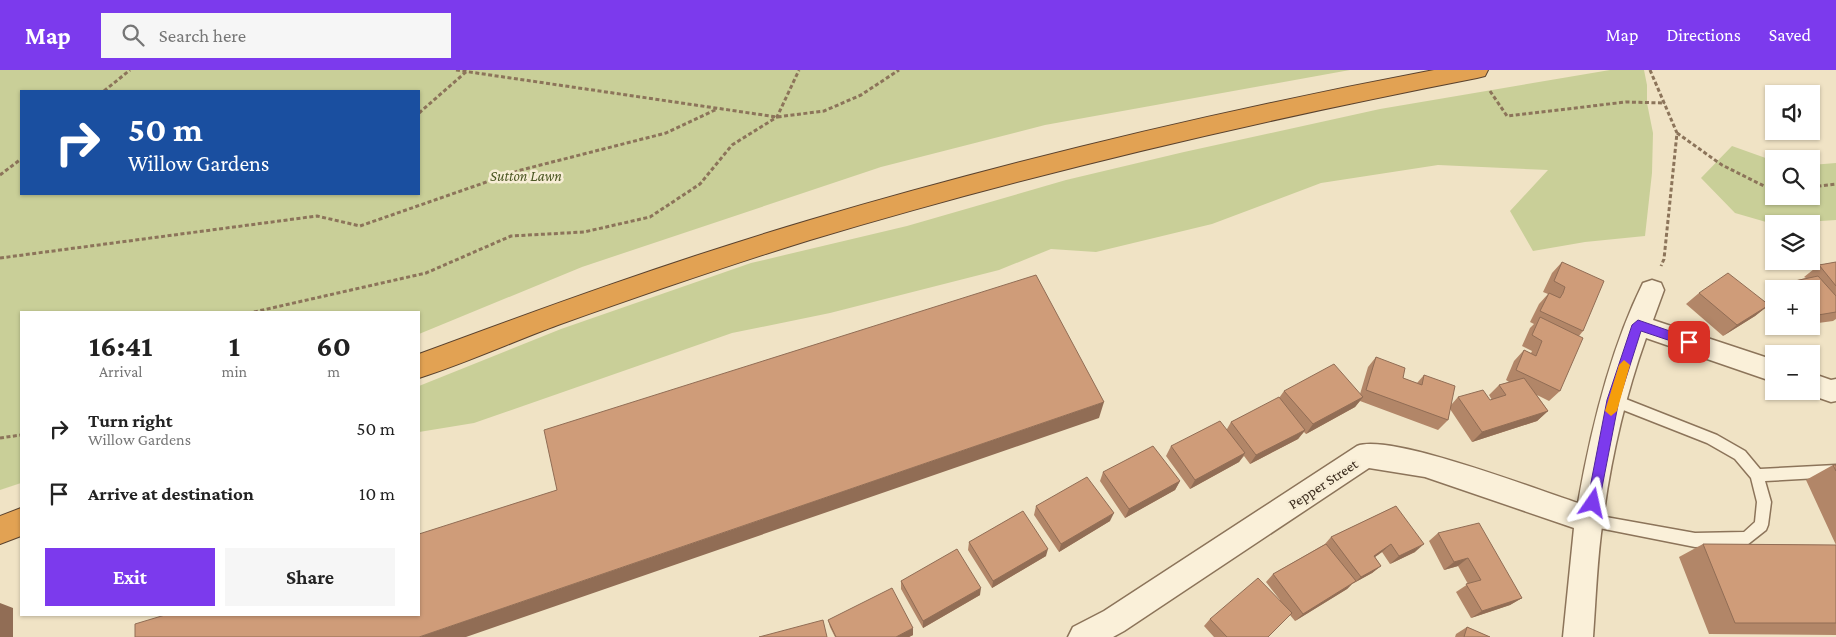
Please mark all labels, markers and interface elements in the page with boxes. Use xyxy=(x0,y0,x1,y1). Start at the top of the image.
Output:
search box xyxy=(101,13,451,58)
icon: search xyxy=(119,21,147,49)
text: Map xyxy=(25,22,71,49)
text: Search here xyxy=(159,25,246,46)
text: Map xyxy=(1606,25,1638,45)
text: Directions xyxy=(1666,25,1741,45)
text: Saved xyxy=(1769,25,1811,45)
map controls xyxy=(1765,85,1820,400)
button: sound xyxy=(1765,85,1820,140)
icon: right xyxy=(45,110,110,175)
text: 50 m xyxy=(128,110,203,149)
button: search xyxy=(1765,150,1820,205)
text: Willow Gardens xyxy=(128,151,270,176)
park label: Sutton Lawn xyxy=(490,168,562,184)
button: layers xyxy=(1765,215,1820,270)
button: + xyxy=(1765,280,1820,335)
pin xyxy=(1668,321,1710,363)
icon: arrive xyxy=(1675,328,1703,356)
text: 16:41 xyxy=(89,329,152,362)
text: 1 xyxy=(229,329,240,362)
text: 60 xyxy=(316,329,351,362)
button: − xyxy=(1765,345,1820,400)
text: Arrival xyxy=(99,363,143,380)
text: min xyxy=(222,363,247,380)
text: m xyxy=(327,363,340,380)
text: Turn right xyxy=(88,410,173,431)
icon: right xyxy=(45,415,73,443)
text: 50 m xyxy=(356,418,395,439)
text: Willow Gardens xyxy=(88,431,191,448)
street label: Pepper Street xyxy=(1285,455,1362,513)
position arrow xyxy=(1566,476,1618,528)
icon: arrive xyxy=(45,480,73,508)
text: Arrive at destination xyxy=(88,483,254,504)
text: 10 m xyxy=(359,483,395,504)
button: Exit xyxy=(45,548,215,606)
button: Share xyxy=(225,548,395,606)

